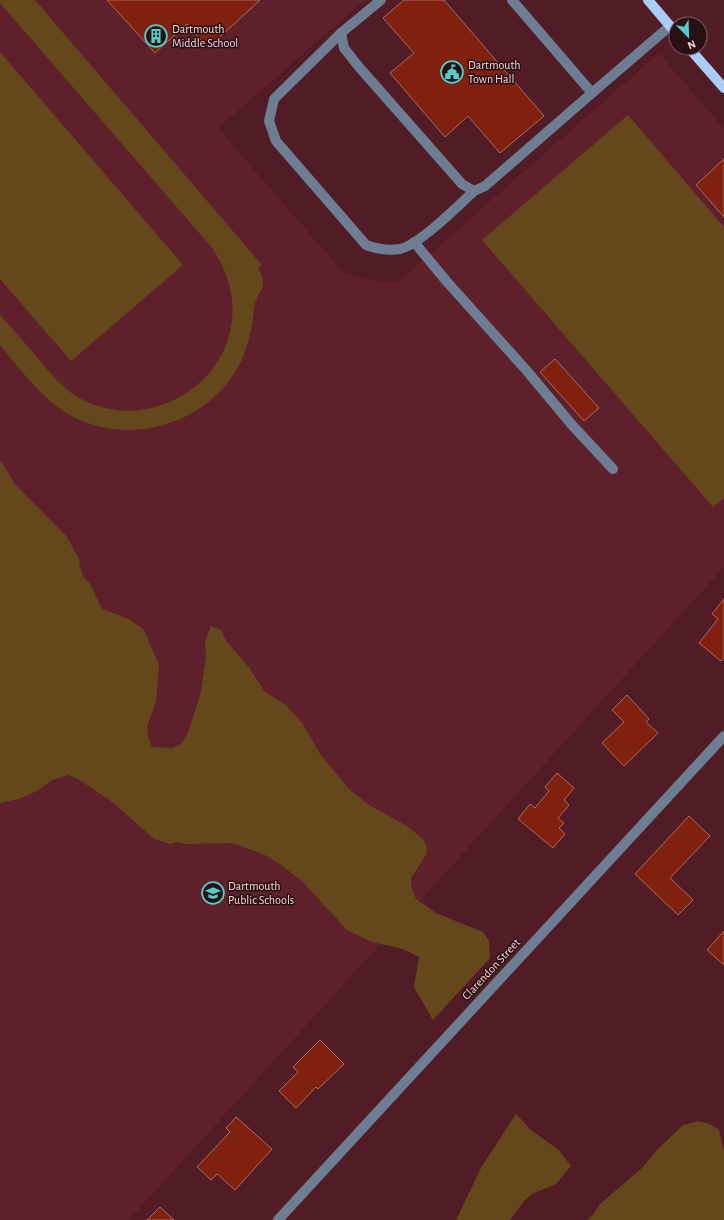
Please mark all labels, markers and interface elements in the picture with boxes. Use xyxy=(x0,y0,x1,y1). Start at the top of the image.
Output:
north arrow xyxy=(668,16,708,56)
building icon: Dartmouth Middle School xyxy=(143,23,169,49)
place label: Dartmouth Middle School xyxy=(172,23,238,49)
text: N xyxy=(686,38,697,51)
public building icon: Dartmouth Town Hall xyxy=(439,59,465,85)
place label: Dartmouth Town Hall xyxy=(468,59,521,85)
school or university icon: Dartmouth Public Schools xyxy=(200,880,226,906)
place label: Dartmouth Public Schools xyxy=(228,880,294,906)
street label: Clarendon Street xyxy=(460,936,522,1002)

